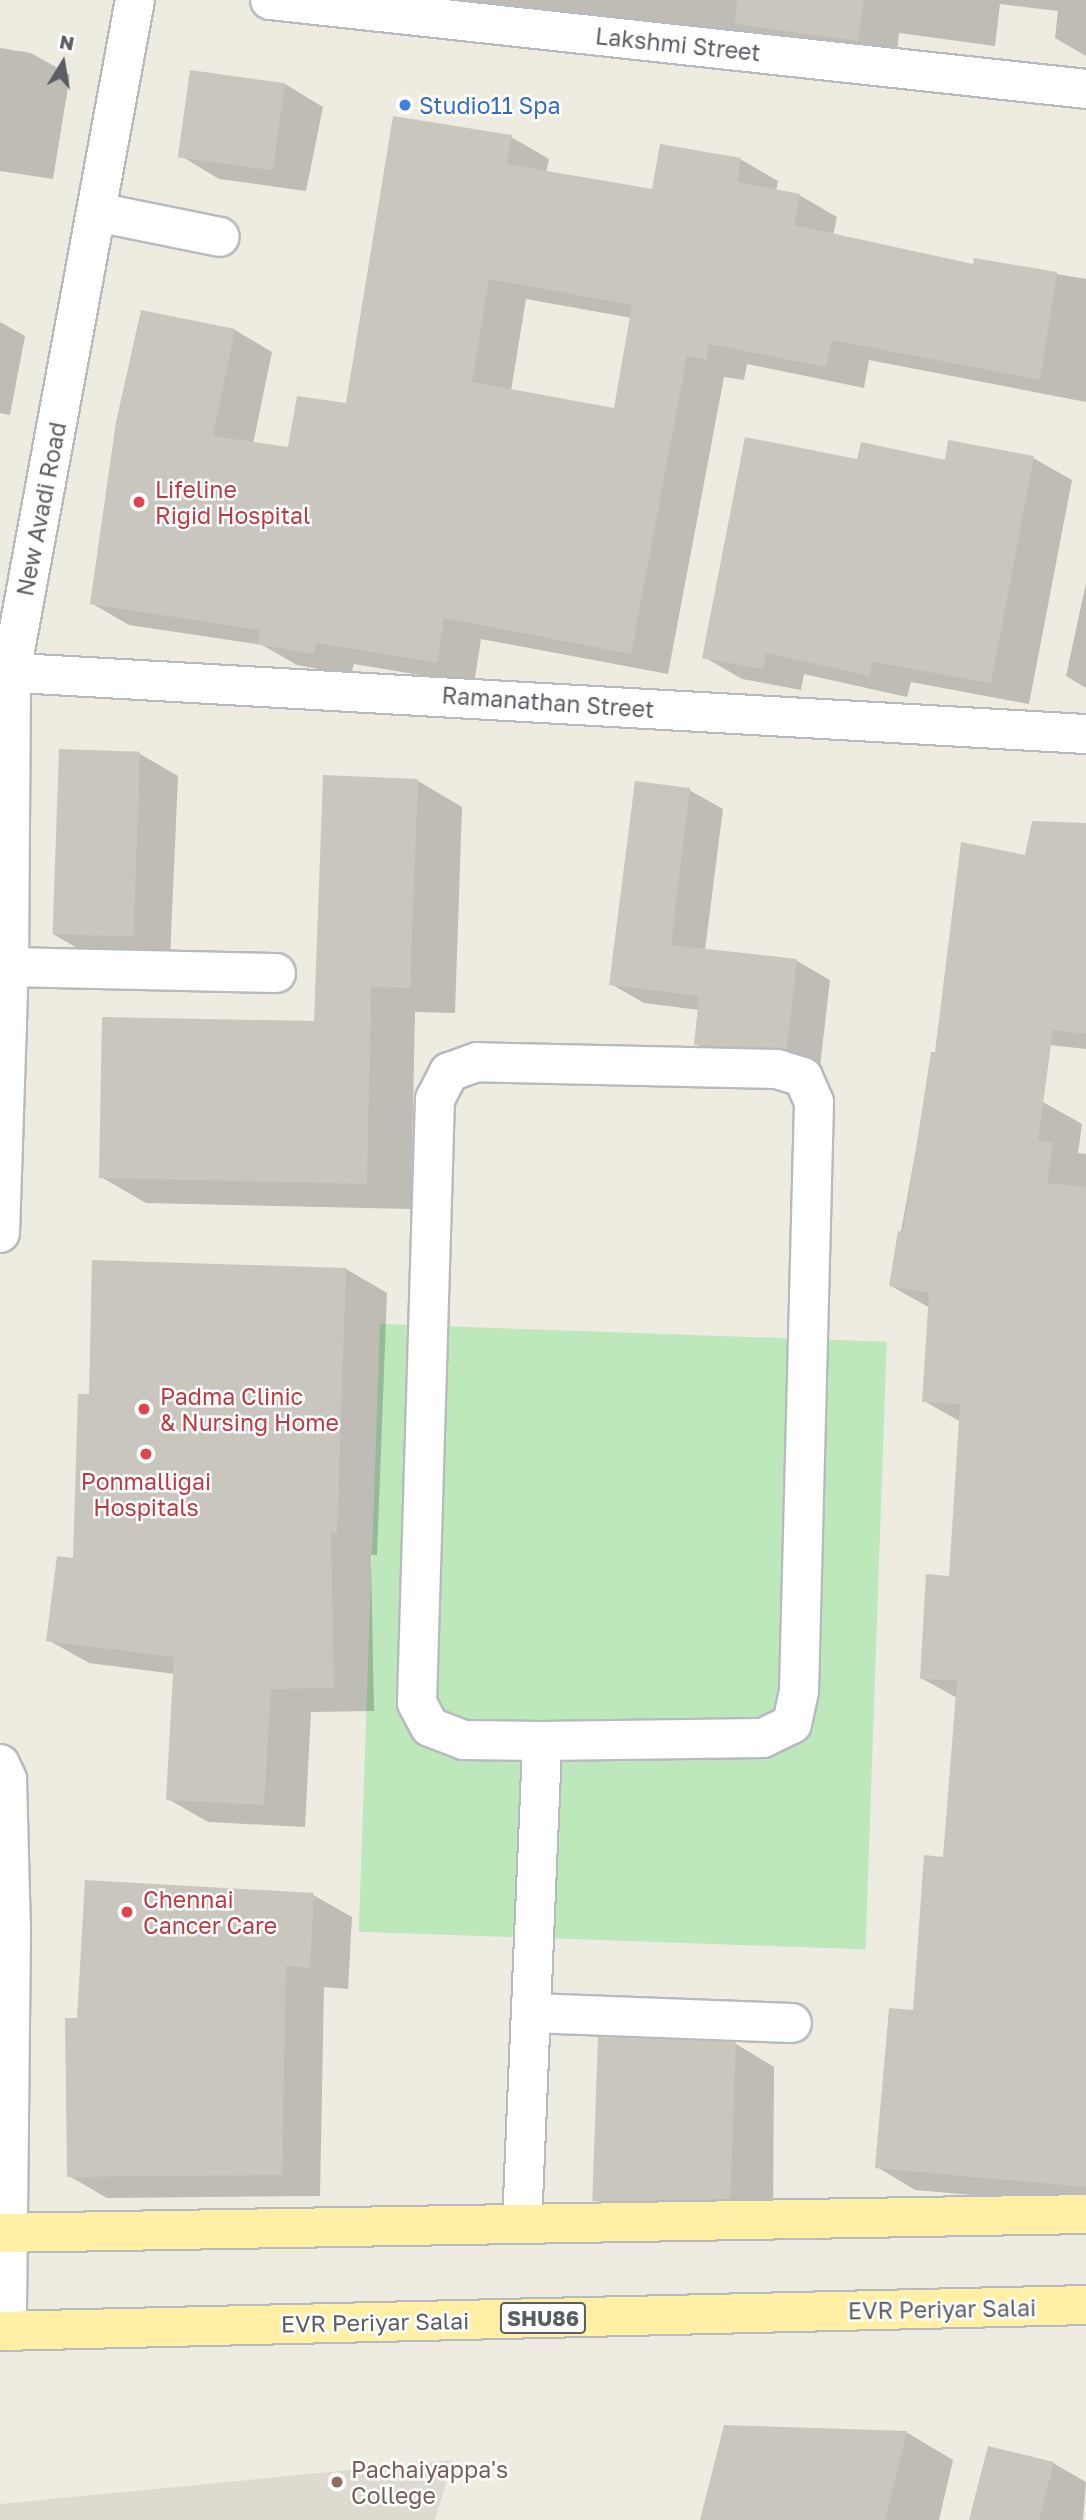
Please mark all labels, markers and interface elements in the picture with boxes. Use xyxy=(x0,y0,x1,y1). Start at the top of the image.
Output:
street label: Lakshmi Street xyxy=(594,22,762,66)
north arrow xyxy=(28,28,98,98)
text: N xyxy=(58,29,76,55)
place label: Studio11 Spa xyxy=(419,91,560,119)
marker: Studio11 Spa xyxy=(397,97,413,113)
street label: New Avadi Road xyxy=(11,420,71,598)
place label: Lifeline Rigid Hospital xyxy=(155,475,310,529)
marker: Lifeline Rigid Hospital xyxy=(129,492,149,512)
street label: Ramanathan Street xyxy=(441,681,655,723)
place label: Padma Clinic & Nursing Home xyxy=(160,1382,339,1436)
marker: Padma Clinic & Nursing Home xyxy=(134,1399,154,1419)
marker: Ponmalligai Hospitals xyxy=(136,1444,156,1464)
place label: Ponmalligai Hospitals xyxy=(81,1467,211,1521)
place label: Chennai Cancer Care xyxy=(143,1885,277,1939)
marker: Chennai Cancer Care xyxy=(117,1902,137,1922)
street label: EVR Periyar Salai xyxy=(848,2294,1036,2324)
road number: SHU86 xyxy=(499,2300,587,2336)
street label: EVR Periyar Salai xyxy=(281,2307,469,2337)
place label: Pachaiyappa's College xyxy=(351,2455,508,2509)
marker: Pachaiyappa's College xyxy=(329,2474,345,2490)

